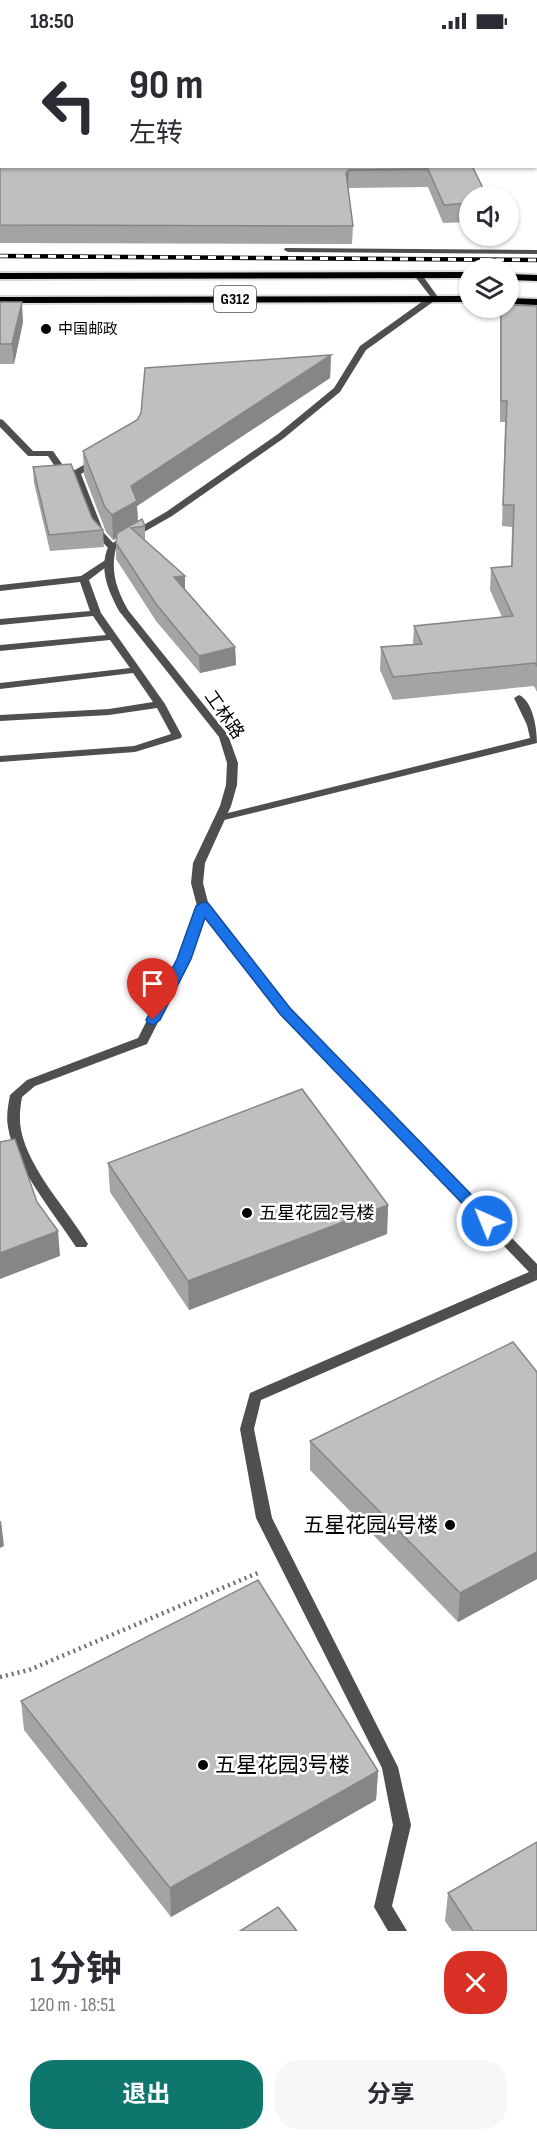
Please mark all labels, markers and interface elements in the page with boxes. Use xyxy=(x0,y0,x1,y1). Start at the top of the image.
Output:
text: 18:50 xyxy=(30,8,74,35)
text: 90 m xyxy=(129,60,203,111)
icon: left xyxy=(30,66,108,144)
text: 左转 xyxy=(129,118,183,150)
map controls xyxy=(459,186,519,318)
button: sound xyxy=(459,186,519,246)
button: layers xyxy=(459,258,519,318)
road number: G312 xyxy=(214,286,256,312)
place label: 中国邮政 xyxy=(58,320,118,339)
marker: 中国邮政 xyxy=(39,322,53,336)
street label: 工林路 xyxy=(200,687,248,743)
pin xyxy=(127,958,178,1020)
icon: arrive xyxy=(136,967,169,1000)
position arrow xyxy=(455,1189,519,1253)
place label: 五星花园2号楼 xyxy=(259,1203,374,1224)
marker: 五星花园2号楼 xyxy=(240,1206,254,1220)
place label: 五星花园4号楼 xyxy=(303,1513,438,1538)
marker: 五星花园4号楼 xyxy=(443,1518,457,1532)
place label: 五星花园3号楼 xyxy=(215,1753,350,1778)
marker: 五星花园3号楼 xyxy=(196,1758,210,1772)
text: 1 分钟 xyxy=(30,1949,122,1992)
button: close xyxy=(444,1951,507,2014)
text: 120 m · 18:51 xyxy=(30,1993,115,2017)
button: 退出 xyxy=(30,2060,263,2129)
button: 分享 xyxy=(275,2060,507,2129)

